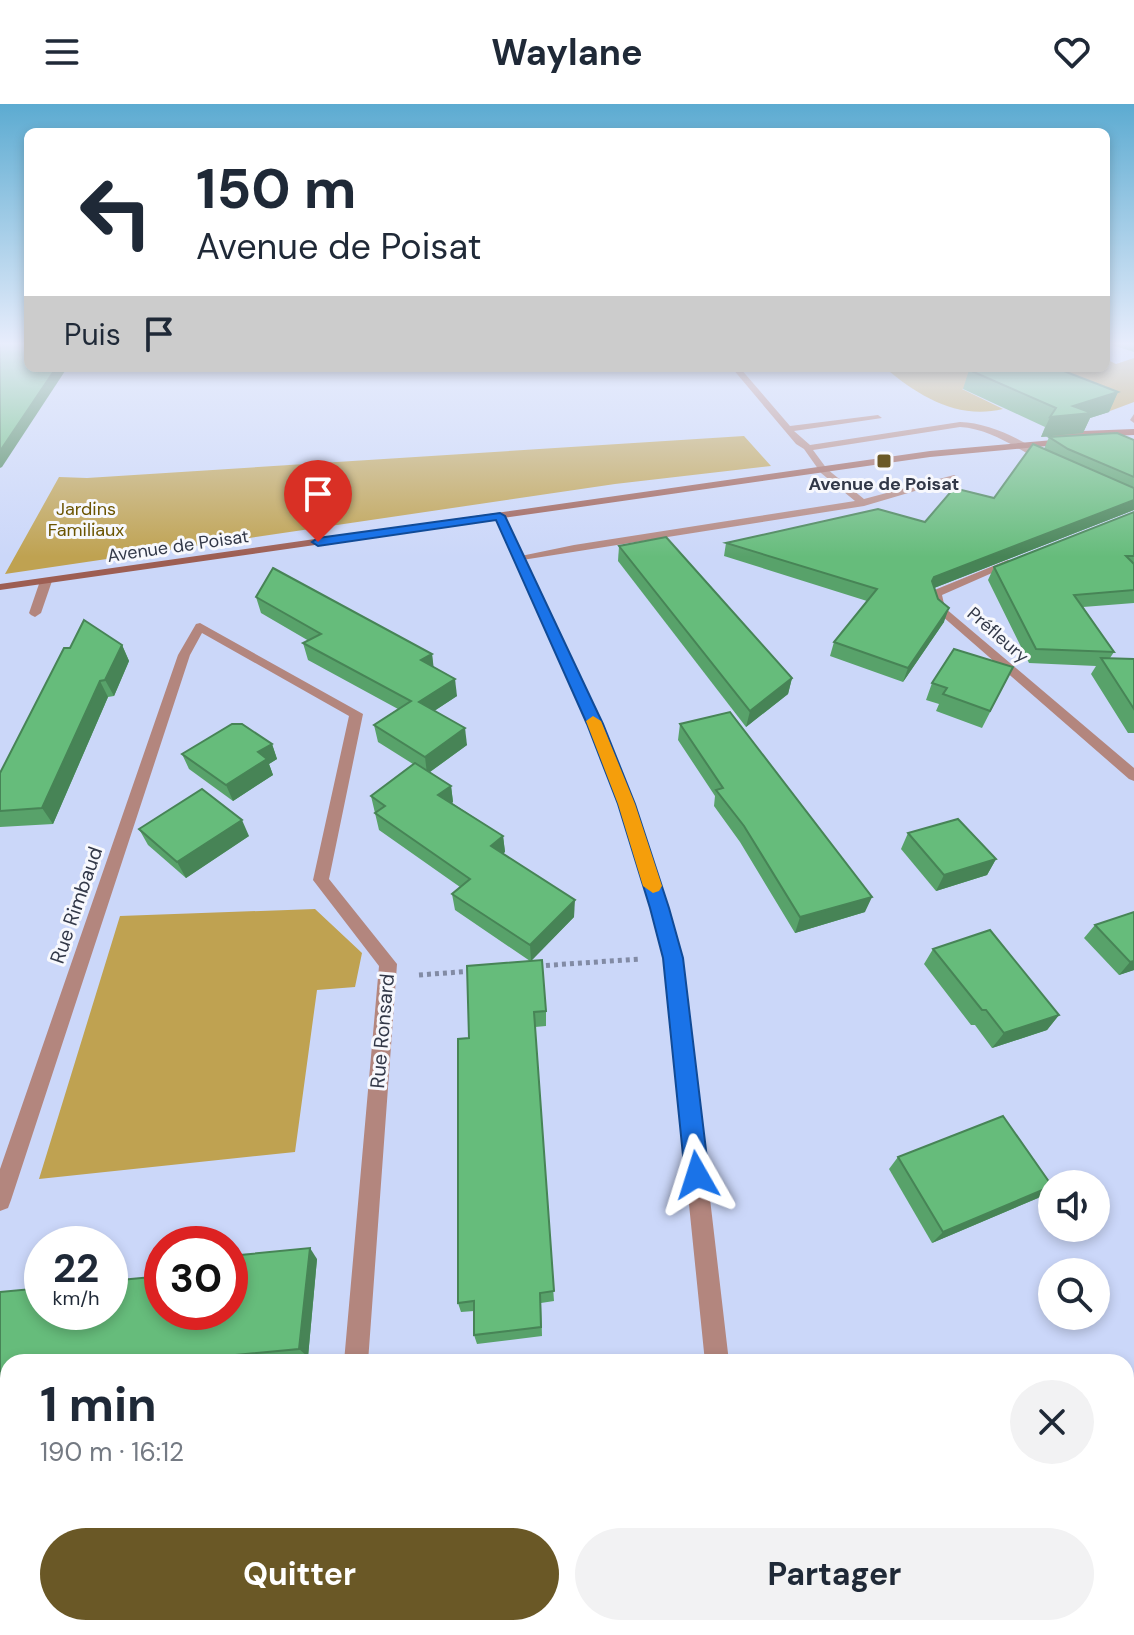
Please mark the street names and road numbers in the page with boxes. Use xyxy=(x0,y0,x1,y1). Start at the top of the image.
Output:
street label: Avenue de Poisat xyxy=(106,524,250,568)
street label: Préfleury xyxy=(962,602,1034,668)
street label: Rue Rimbaud xyxy=(44,843,108,967)
street label: Rue Ronsard xyxy=(364,973,400,1089)

